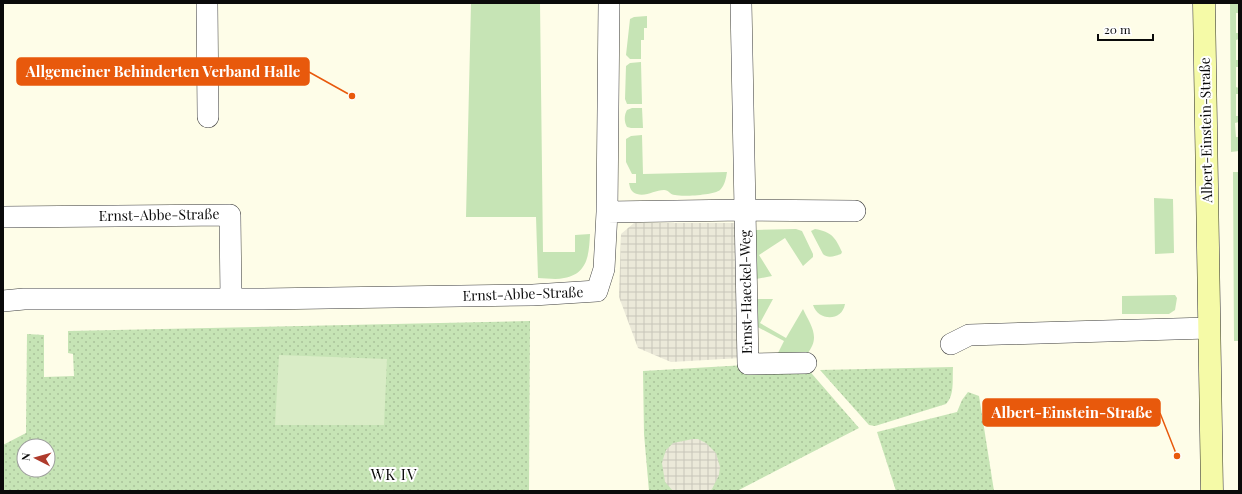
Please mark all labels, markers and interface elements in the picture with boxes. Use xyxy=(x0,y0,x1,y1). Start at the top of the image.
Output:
scale bar xyxy=(1098,16,1153,42)
text: 20 m xyxy=(1104,21,1131,37)
street label: Albert-Einstein-Straße xyxy=(1195,57,1216,204)
callout: Allgemeiner Behinderten Verband Halle xyxy=(17,58,309,85)
text: Allgemeiner Behinderten Verband Halle xyxy=(25,61,301,81)
street label: Ernst-Abbe-Straße xyxy=(98,204,220,225)
street label: Ernst-Haeckel-Weg xyxy=(735,229,756,354)
street label: Ernst-Abbe-Straße xyxy=(462,282,584,305)
callout: Albert-Einstein-Straße xyxy=(983,399,1160,426)
text: Albert-Einstein-Straße xyxy=(991,402,1153,422)
north arrow xyxy=(16,438,56,478)
text: N xyxy=(18,452,33,462)
district label: WK IV xyxy=(370,464,417,484)

